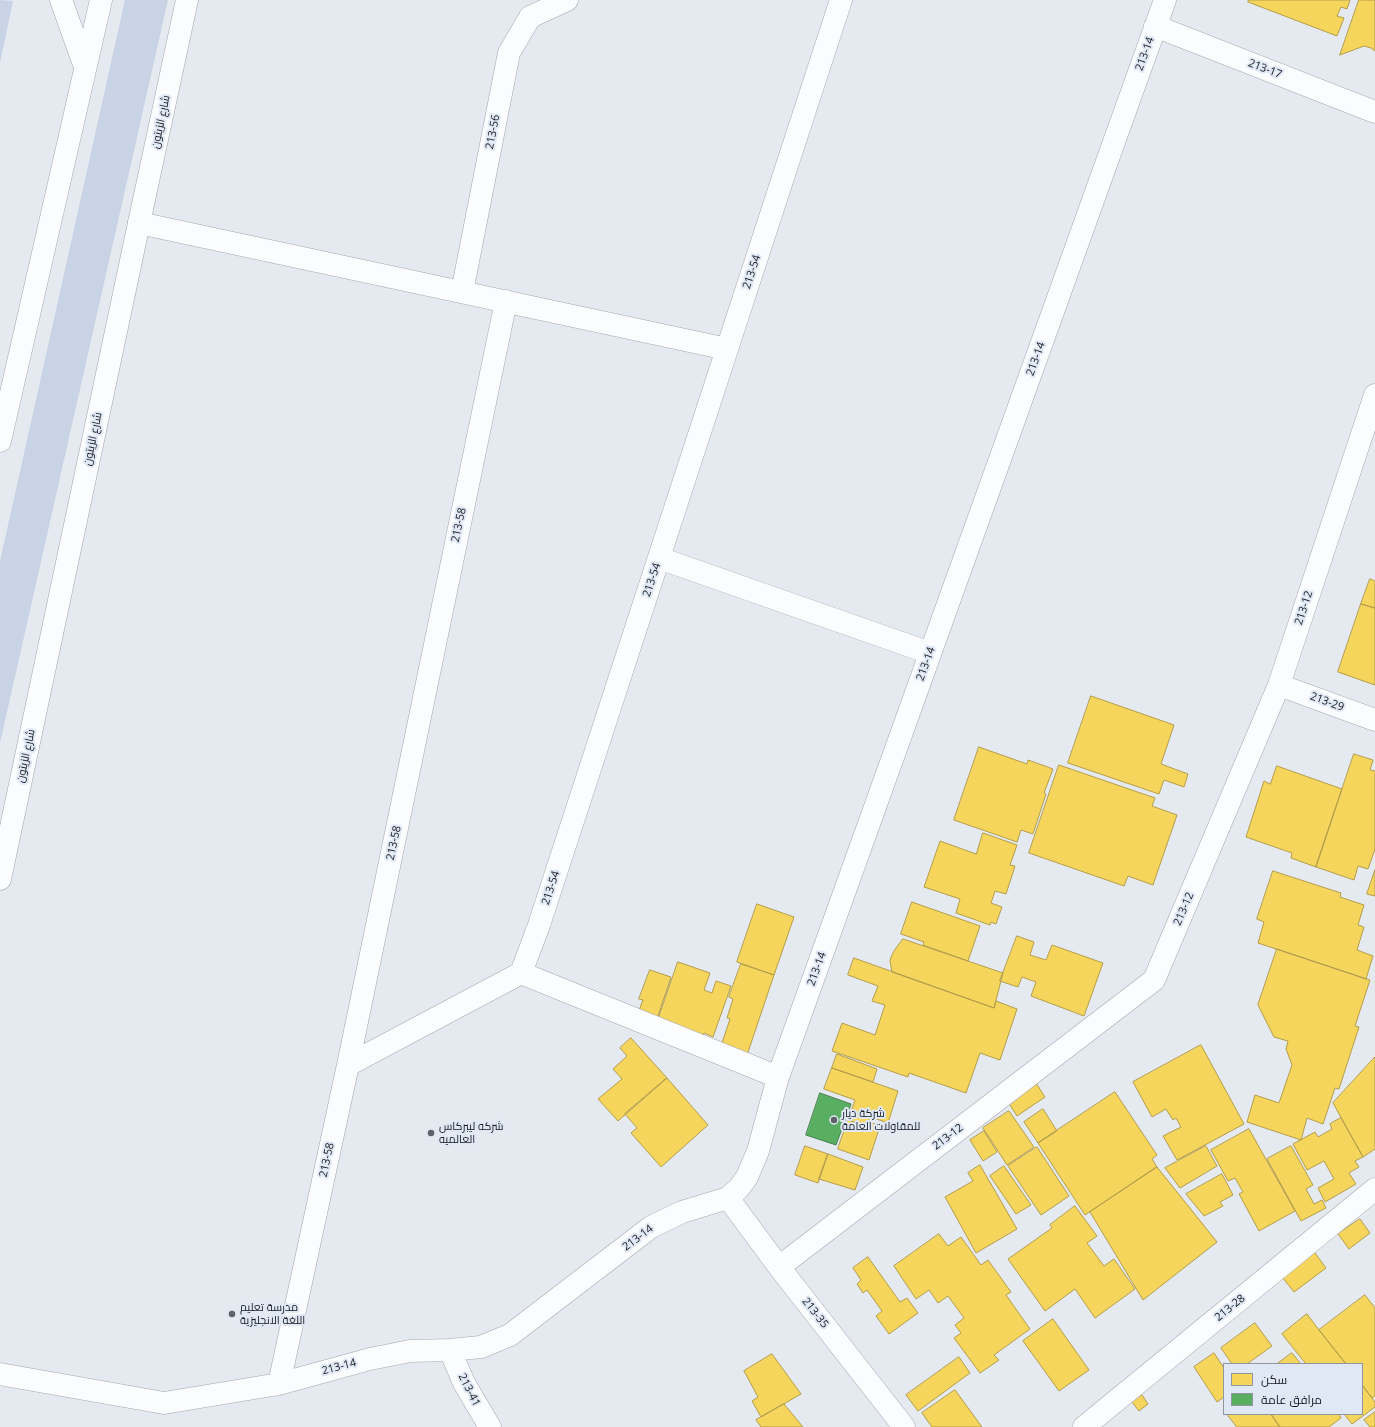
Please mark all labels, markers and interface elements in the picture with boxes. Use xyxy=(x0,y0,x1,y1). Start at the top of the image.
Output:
street label: 213-14 xyxy=(1133,35,1157,73)
street label: 213-17 xyxy=(1246,57,1284,81)
street label: شارع الزيتون xyxy=(149,94,173,150)
street label: 213-56 xyxy=(483,114,503,150)
street label: 213-54 xyxy=(740,253,764,291)
street label: 213-14 xyxy=(1024,340,1048,378)
street label: شارع الزيتون xyxy=(81,411,105,467)
street label: 213-58 xyxy=(449,507,469,543)
street label: 213-54 xyxy=(640,561,664,599)
street label: 213-12 xyxy=(1292,589,1316,627)
street label: 213-14 xyxy=(914,645,938,683)
street label: 213-29 xyxy=(1308,690,1346,714)
street label: شارع الزيتون xyxy=(14,728,38,784)
street label: 213-58 xyxy=(384,825,404,861)
street label: 213-54 xyxy=(539,869,563,907)
street label: 213-12 xyxy=(1171,890,1197,928)
street label: 213-14 xyxy=(805,950,829,988)
place label: شركة ديار للمقاولات العامة xyxy=(842,1107,920,1133)
marker: شركة ديار للمقاولات العامة xyxy=(829,1115,839,1125)
place label: شركه ليبركاس العالميه xyxy=(439,1120,504,1146)
street label: 213-12 xyxy=(930,1121,966,1153)
marker: شركه ليبركاس العالميه xyxy=(426,1128,436,1138)
street label: 213-58 xyxy=(317,1142,337,1178)
street label: 213-14 xyxy=(620,1222,656,1254)
street label: 213-28 xyxy=(1212,1292,1248,1324)
street label: 213-35 xyxy=(799,1295,831,1331)
place label: مدرسة تعليم اللغة الانجليزية xyxy=(240,1301,305,1327)
marker: مدرسة تعليم اللغة الانجليزية xyxy=(227,1309,237,1319)
street label: 213-14 xyxy=(320,1356,358,1378)
legend xyxy=(1223,1363,1363,1415)
street label: 213-41 xyxy=(455,1371,483,1409)
text: سكن xyxy=(1261,1371,1287,1388)
text: مرافق عامة xyxy=(1261,1391,1322,1408)

